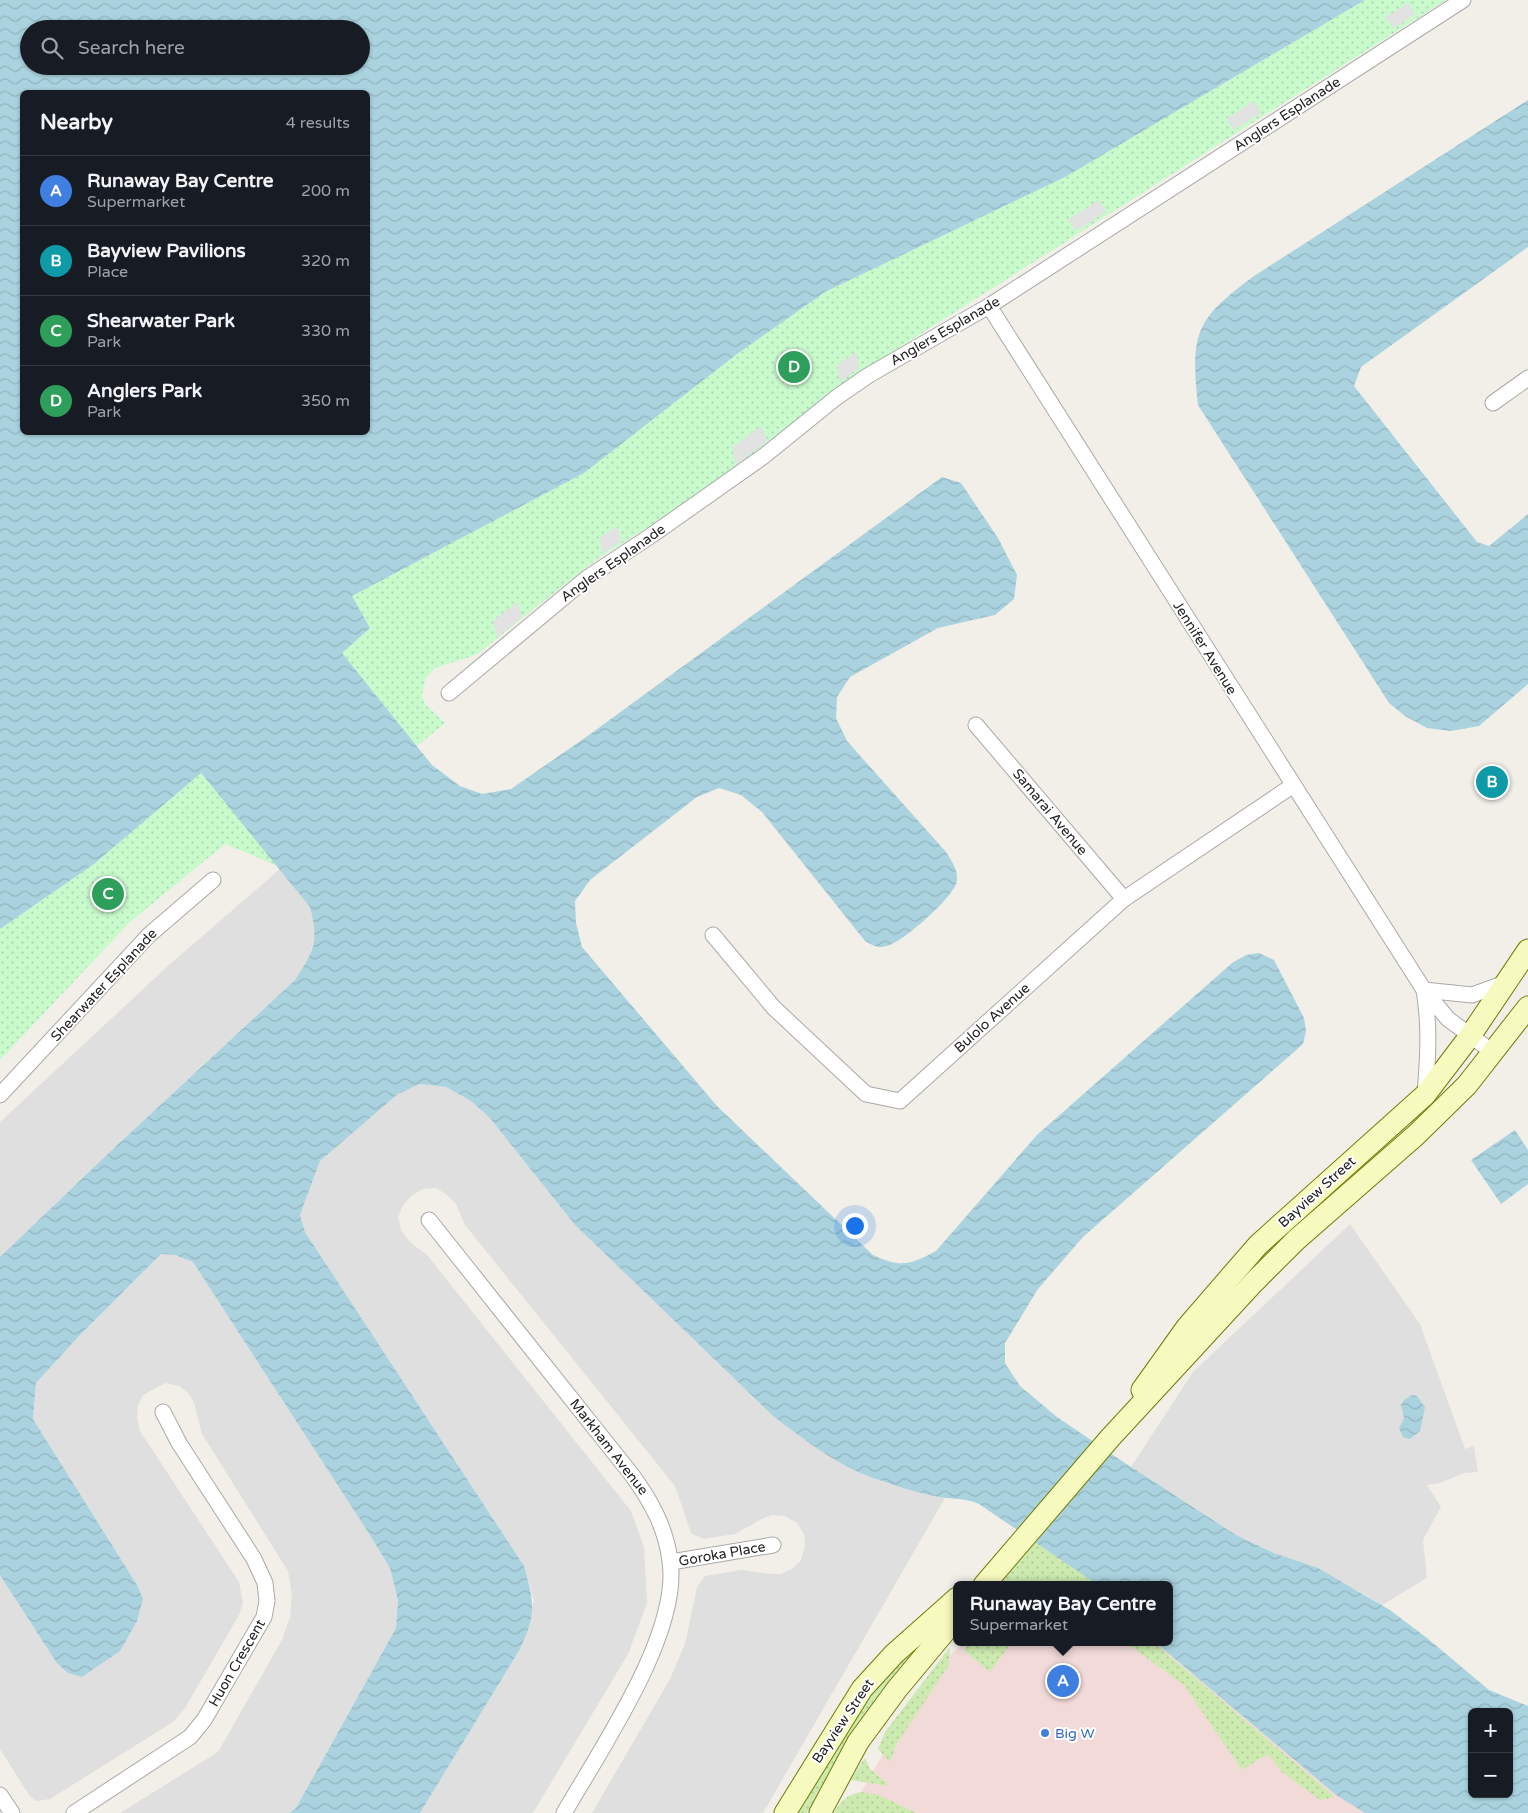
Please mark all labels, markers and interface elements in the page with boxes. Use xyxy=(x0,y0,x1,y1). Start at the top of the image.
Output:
search box xyxy=(20,20,370,75)
icon: search xyxy=(38,34,66,62)
text: Search here xyxy=(78,37,185,59)
street label: Anglers Esplanade xyxy=(1230,73,1344,155)
text: Nearby xyxy=(40,110,113,135)
text: 4 results xyxy=(286,113,350,133)
text: Runaway Bay Centre xyxy=(87,170,274,192)
text: A xyxy=(50,181,62,201)
text: 200 m xyxy=(301,181,350,201)
text: Supermarket xyxy=(87,192,185,212)
text: Bayview Pavilions xyxy=(87,240,246,262)
text: B xyxy=(50,251,62,271)
text: 320 m xyxy=(301,251,350,271)
text: Place xyxy=(87,262,128,282)
street label: Anglers Esplanade xyxy=(887,293,1003,369)
text: Shearwater Park xyxy=(87,310,235,332)
text: C xyxy=(50,321,62,341)
text: 330 m xyxy=(301,321,350,341)
text: Park xyxy=(87,332,121,352)
pin: D xyxy=(778,348,810,386)
text: Anglers Park xyxy=(87,380,202,402)
text: D xyxy=(50,391,62,411)
text: 350 m xyxy=(301,391,350,411)
text: Park xyxy=(87,402,121,422)
street label: Anglers Esplanade xyxy=(557,521,669,605)
street label: Jennifer Avenue xyxy=(1169,598,1241,698)
pin: B xyxy=(1476,763,1508,801)
street label: Samarai Avenue xyxy=(1009,765,1091,859)
pin: C xyxy=(92,875,124,913)
street label: Shearwater Esplanade xyxy=(47,925,161,1045)
street label: Bulolo Avenue xyxy=(951,980,1033,1056)
street label: Bayview Street xyxy=(1275,1152,1360,1231)
your location xyxy=(842,1213,868,1239)
street label: Markham Avenue xyxy=(566,1396,652,1499)
street label: Goroka Place xyxy=(677,1538,767,1570)
popup xyxy=(953,1581,1173,1646)
text: Runaway Bay Centre xyxy=(970,1593,1156,1615)
text: Supermarket xyxy=(970,1615,1068,1635)
street label: Huon Crescent xyxy=(205,1616,269,1710)
pin: A xyxy=(1047,1662,1079,1700)
street label: Bayview Street xyxy=(808,1675,878,1767)
map controls xyxy=(1468,1708,1513,1798)
button: + xyxy=(1468,1708,1513,1753)
place label: Big W xyxy=(1055,1725,1095,1742)
marker: Big W xyxy=(1039,1727,1051,1739)
button: − xyxy=(1468,1753,1513,1798)

